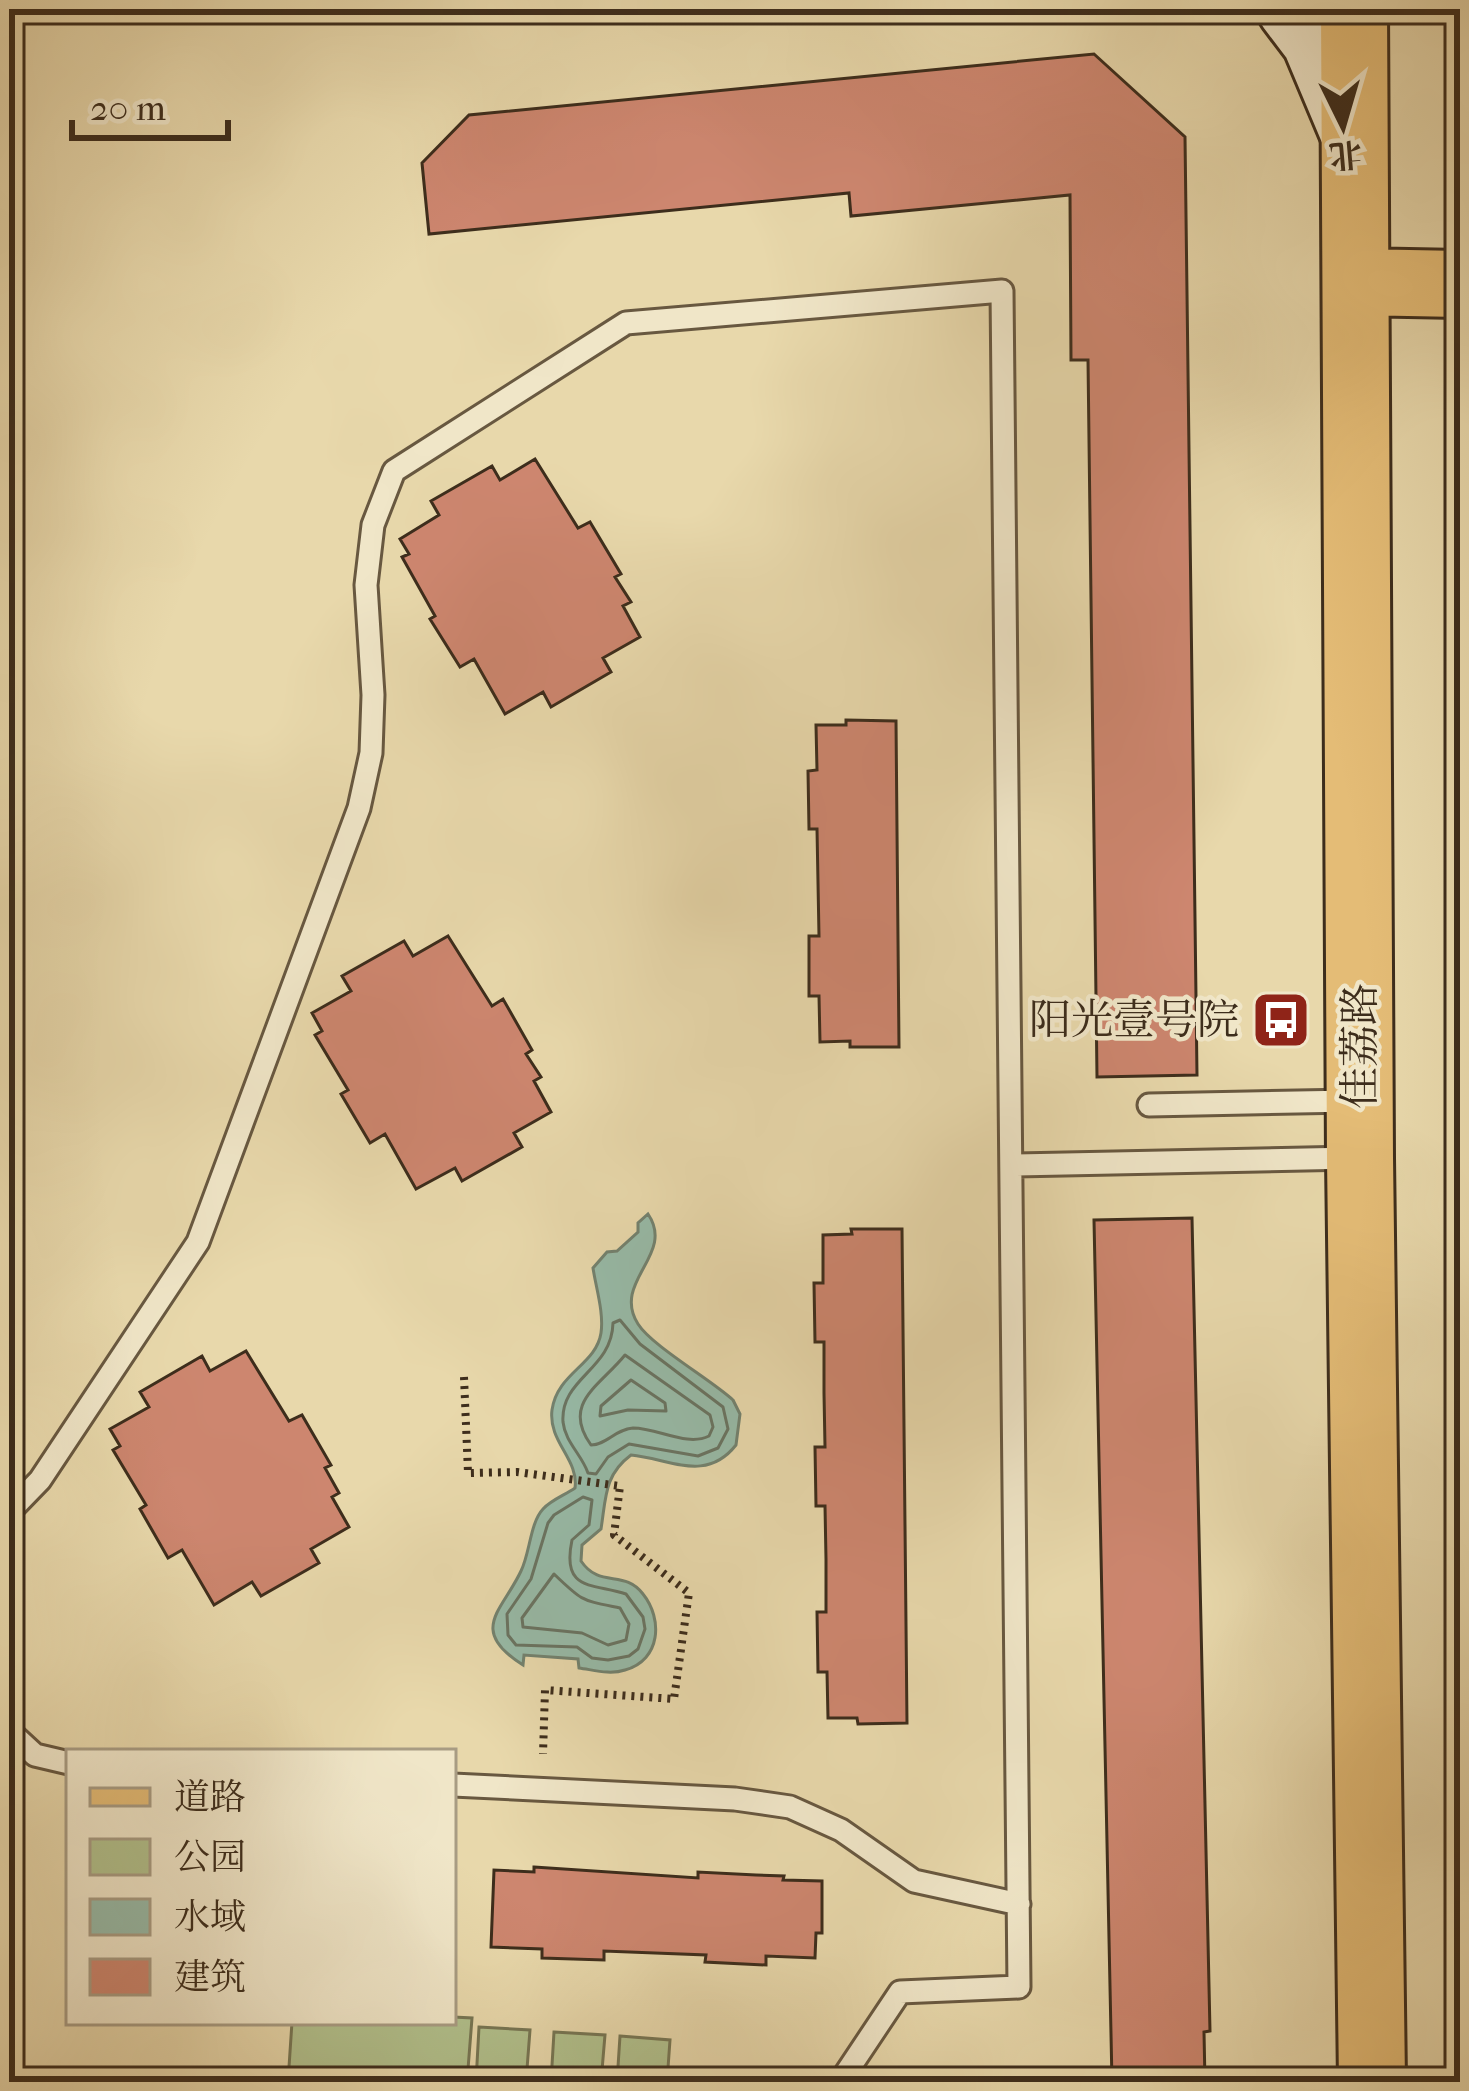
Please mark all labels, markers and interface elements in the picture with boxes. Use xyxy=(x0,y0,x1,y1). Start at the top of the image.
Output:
scale bar xyxy=(72,66,228,140)
north arrow xyxy=(1283,66,1403,186)
text: 20 m xyxy=(90,87,166,129)
text: 北 xyxy=(1327,134,1364,175)
street label: 佳荔路 xyxy=(1336,983,1385,1109)
bus stop icon: 阳光壹号院 xyxy=(1250,989,1312,1051)
place label: 阳光壹号院 xyxy=(1029,996,1239,1045)
legend xyxy=(66,1749,456,2025)
text: 道路 xyxy=(174,1776,246,1818)
text: 公园 xyxy=(174,1836,246,1878)
text: 水域 xyxy=(174,1896,246,1938)
text: 建筑 xyxy=(174,1956,246,1998)

